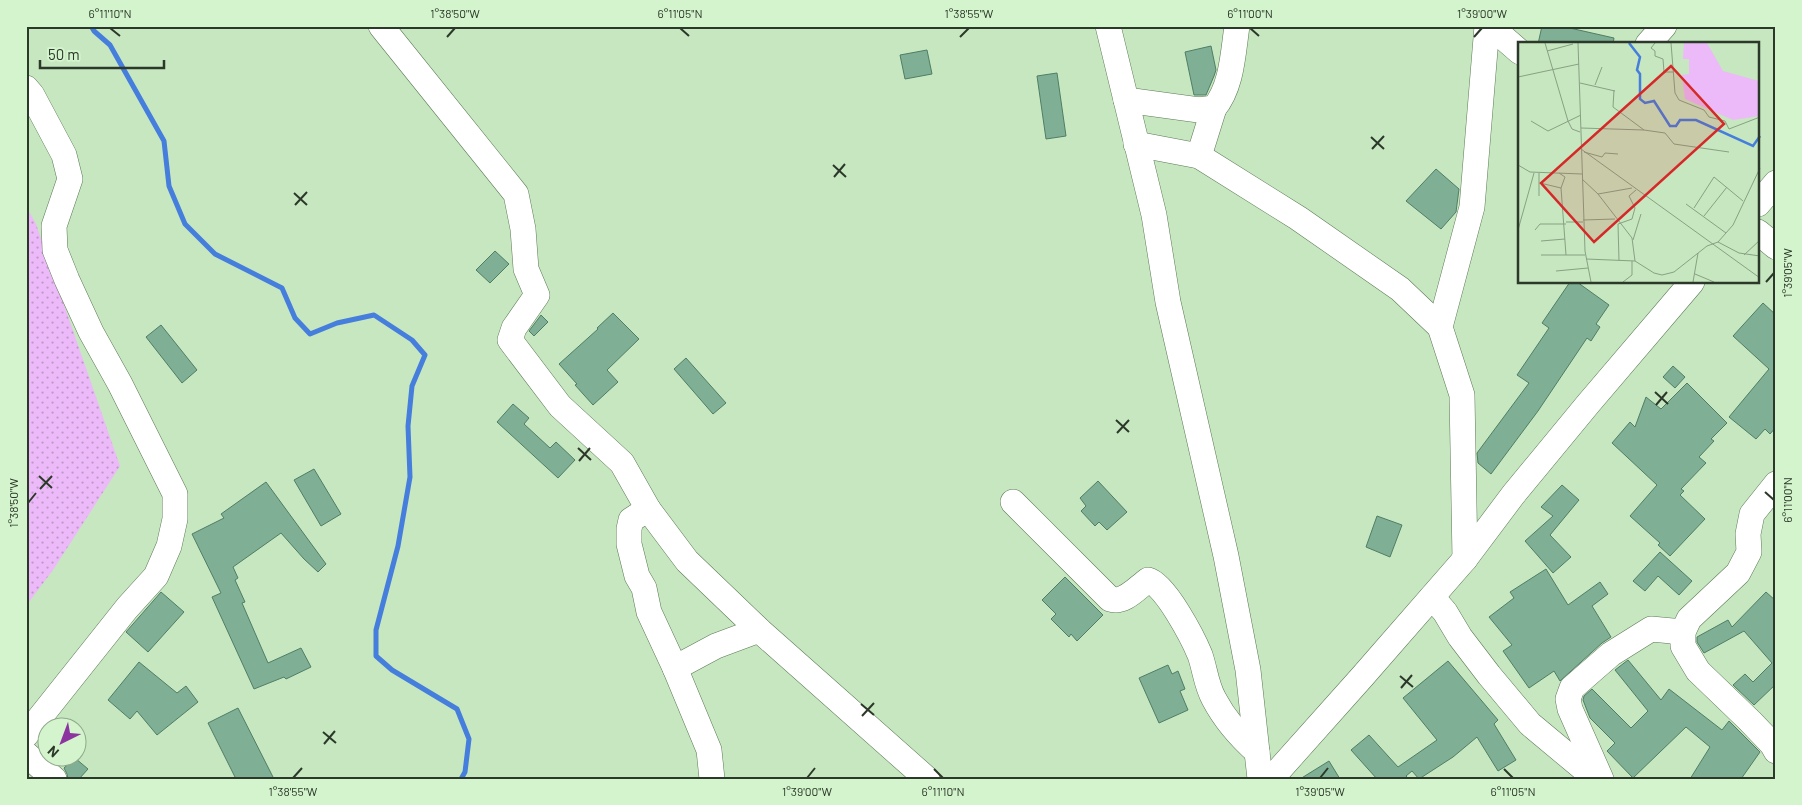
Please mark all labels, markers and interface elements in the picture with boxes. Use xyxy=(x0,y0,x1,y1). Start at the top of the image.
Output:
text: 6°11'10"N xyxy=(88,6,132,20)
text: 1°38'50"W xyxy=(430,6,480,20)
text: 6°11'05"N xyxy=(658,6,703,20)
text: 1°38'55"W xyxy=(945,6,994,20)
text: 6°11'00"N xyxy=(1227,6,1273,20)
text: 1°39'00"W xyxy=(1457,6,1507,20)
scale bar xyxy=(40,38,164,70)
inset map xyxy=(1518,42,1760,284)
text: 50 m xyxy=(48,45,80,63)
text: 1°39'05"W xyxy=(1780,248,1794,298)
text: 6°11'00"N xyxy=(1780,477,1794,523)
text: 1°38'50"W xyxy=(6,478,20,528)
north arrow xyxy=(38,718,88,768)
text: N xyxy=(44,743,62,761)
text: 1°38'55"W xyxy=(269,784,318,798)
text: 1°39'00"W xyxy=(782,784,832,798)
text: 6°11'10"N xyxy=(921,784,965,798)
text: 1°39'05"W xyxy=(1295,784,1345,798)
text: 6°11'05"N xyxy=(1491,784,1536,798)

